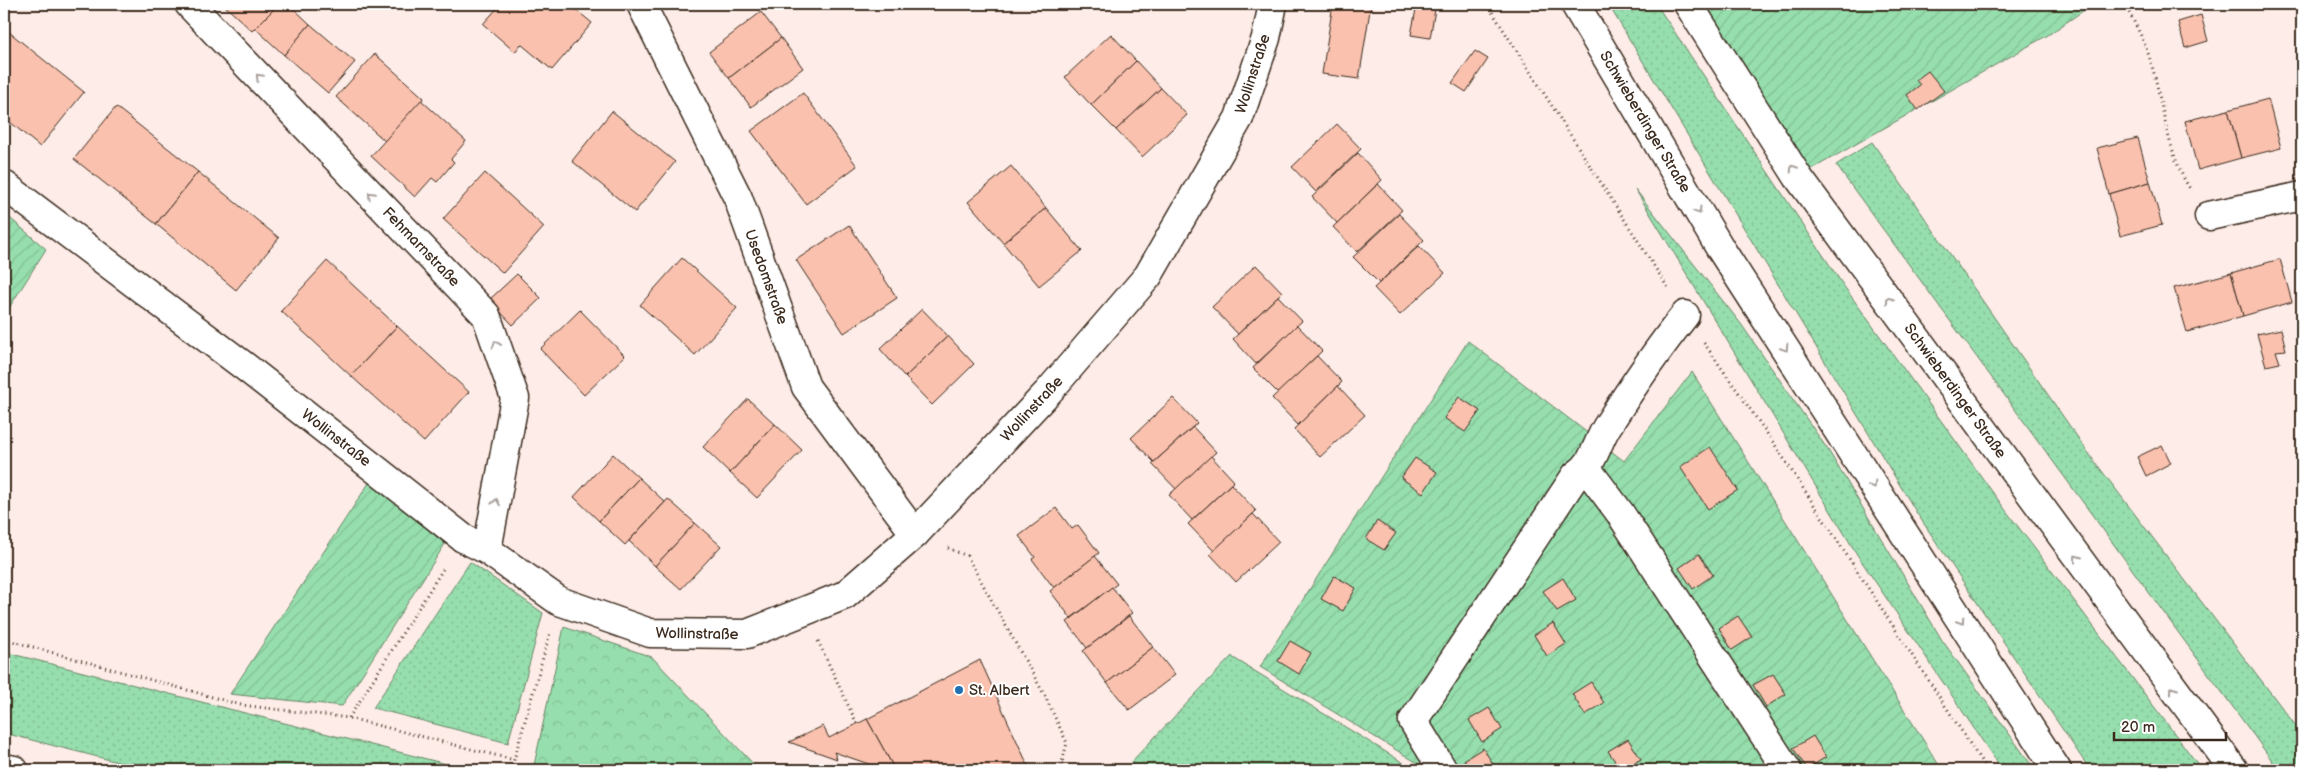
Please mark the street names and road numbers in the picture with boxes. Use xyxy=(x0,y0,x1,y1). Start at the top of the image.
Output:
street label: Wollinstraße xyxy=(1231,32,1275,116)
street label: Schwieberdinger Straße xyxy=(1595,48,1695,196)
street label: Fehmarnstraße xyxy=(378,203,464,291)
street label: Usedomstraße xyxy=(740,227,792,327)
street label: Schwieberdinger Straße xyxy=(1900,320,2010,462)
street label: Wollinstraße xyxy=(997,372,1067,446)
street label: Wollinstraße xyxy=(297,405,375,471)
street label: Wollinstraße xyxy=(655,624,739,644)

